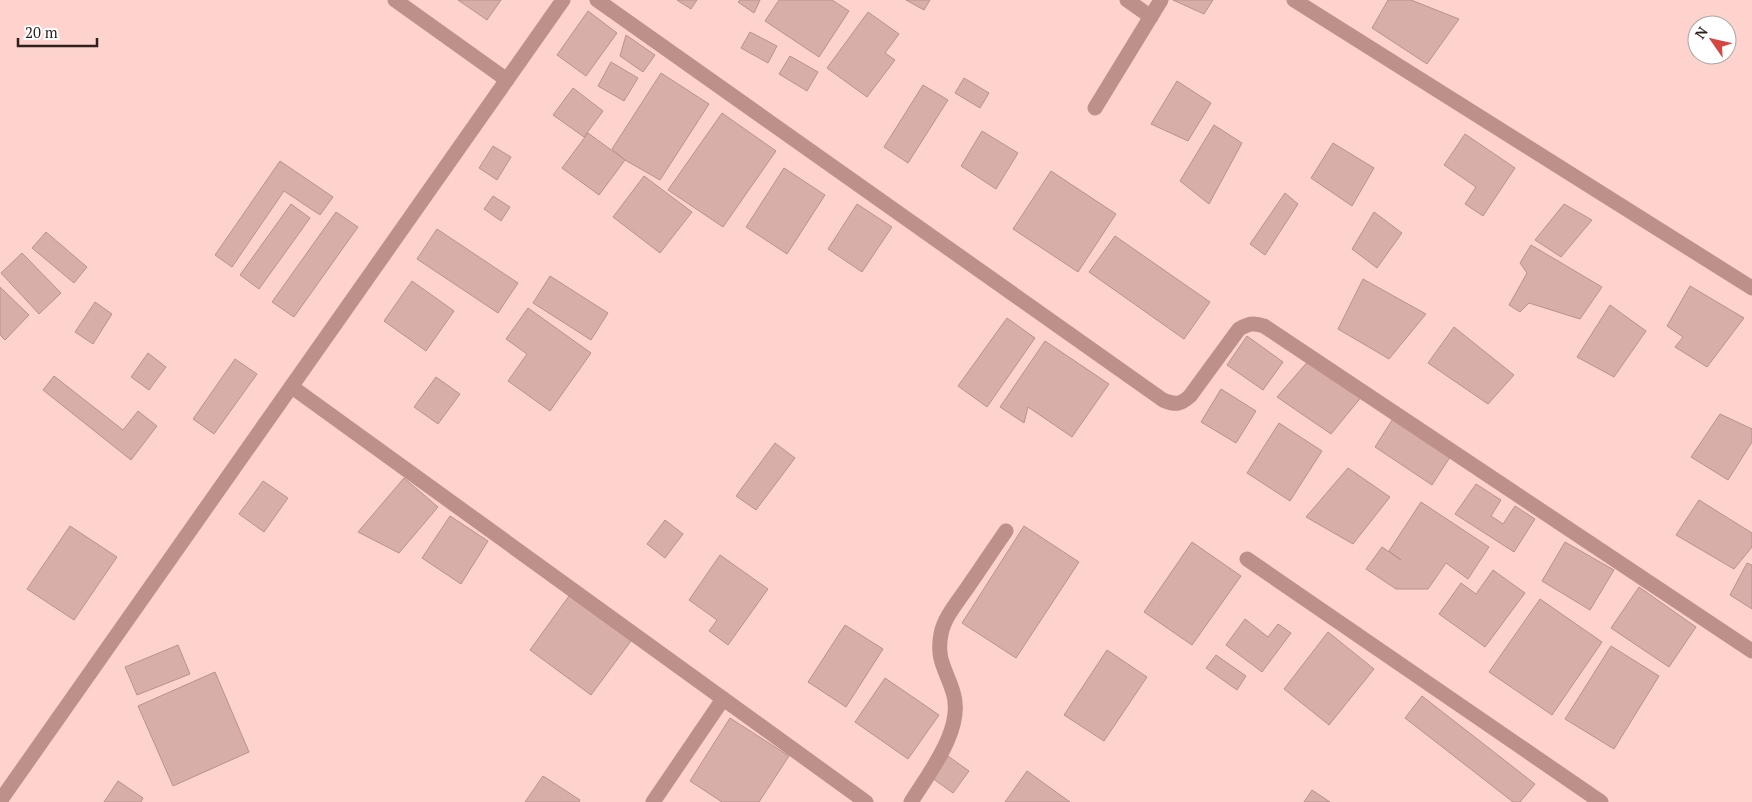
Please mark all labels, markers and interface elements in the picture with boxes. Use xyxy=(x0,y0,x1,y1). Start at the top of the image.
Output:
scale bar xyxy=(18,15,96,47)
north arrow xyxy=(1687,15,1737,65)
text: 20 m xyxy=(25,22,58,42)
text: N xyxy=(1690,22,1712,42)

